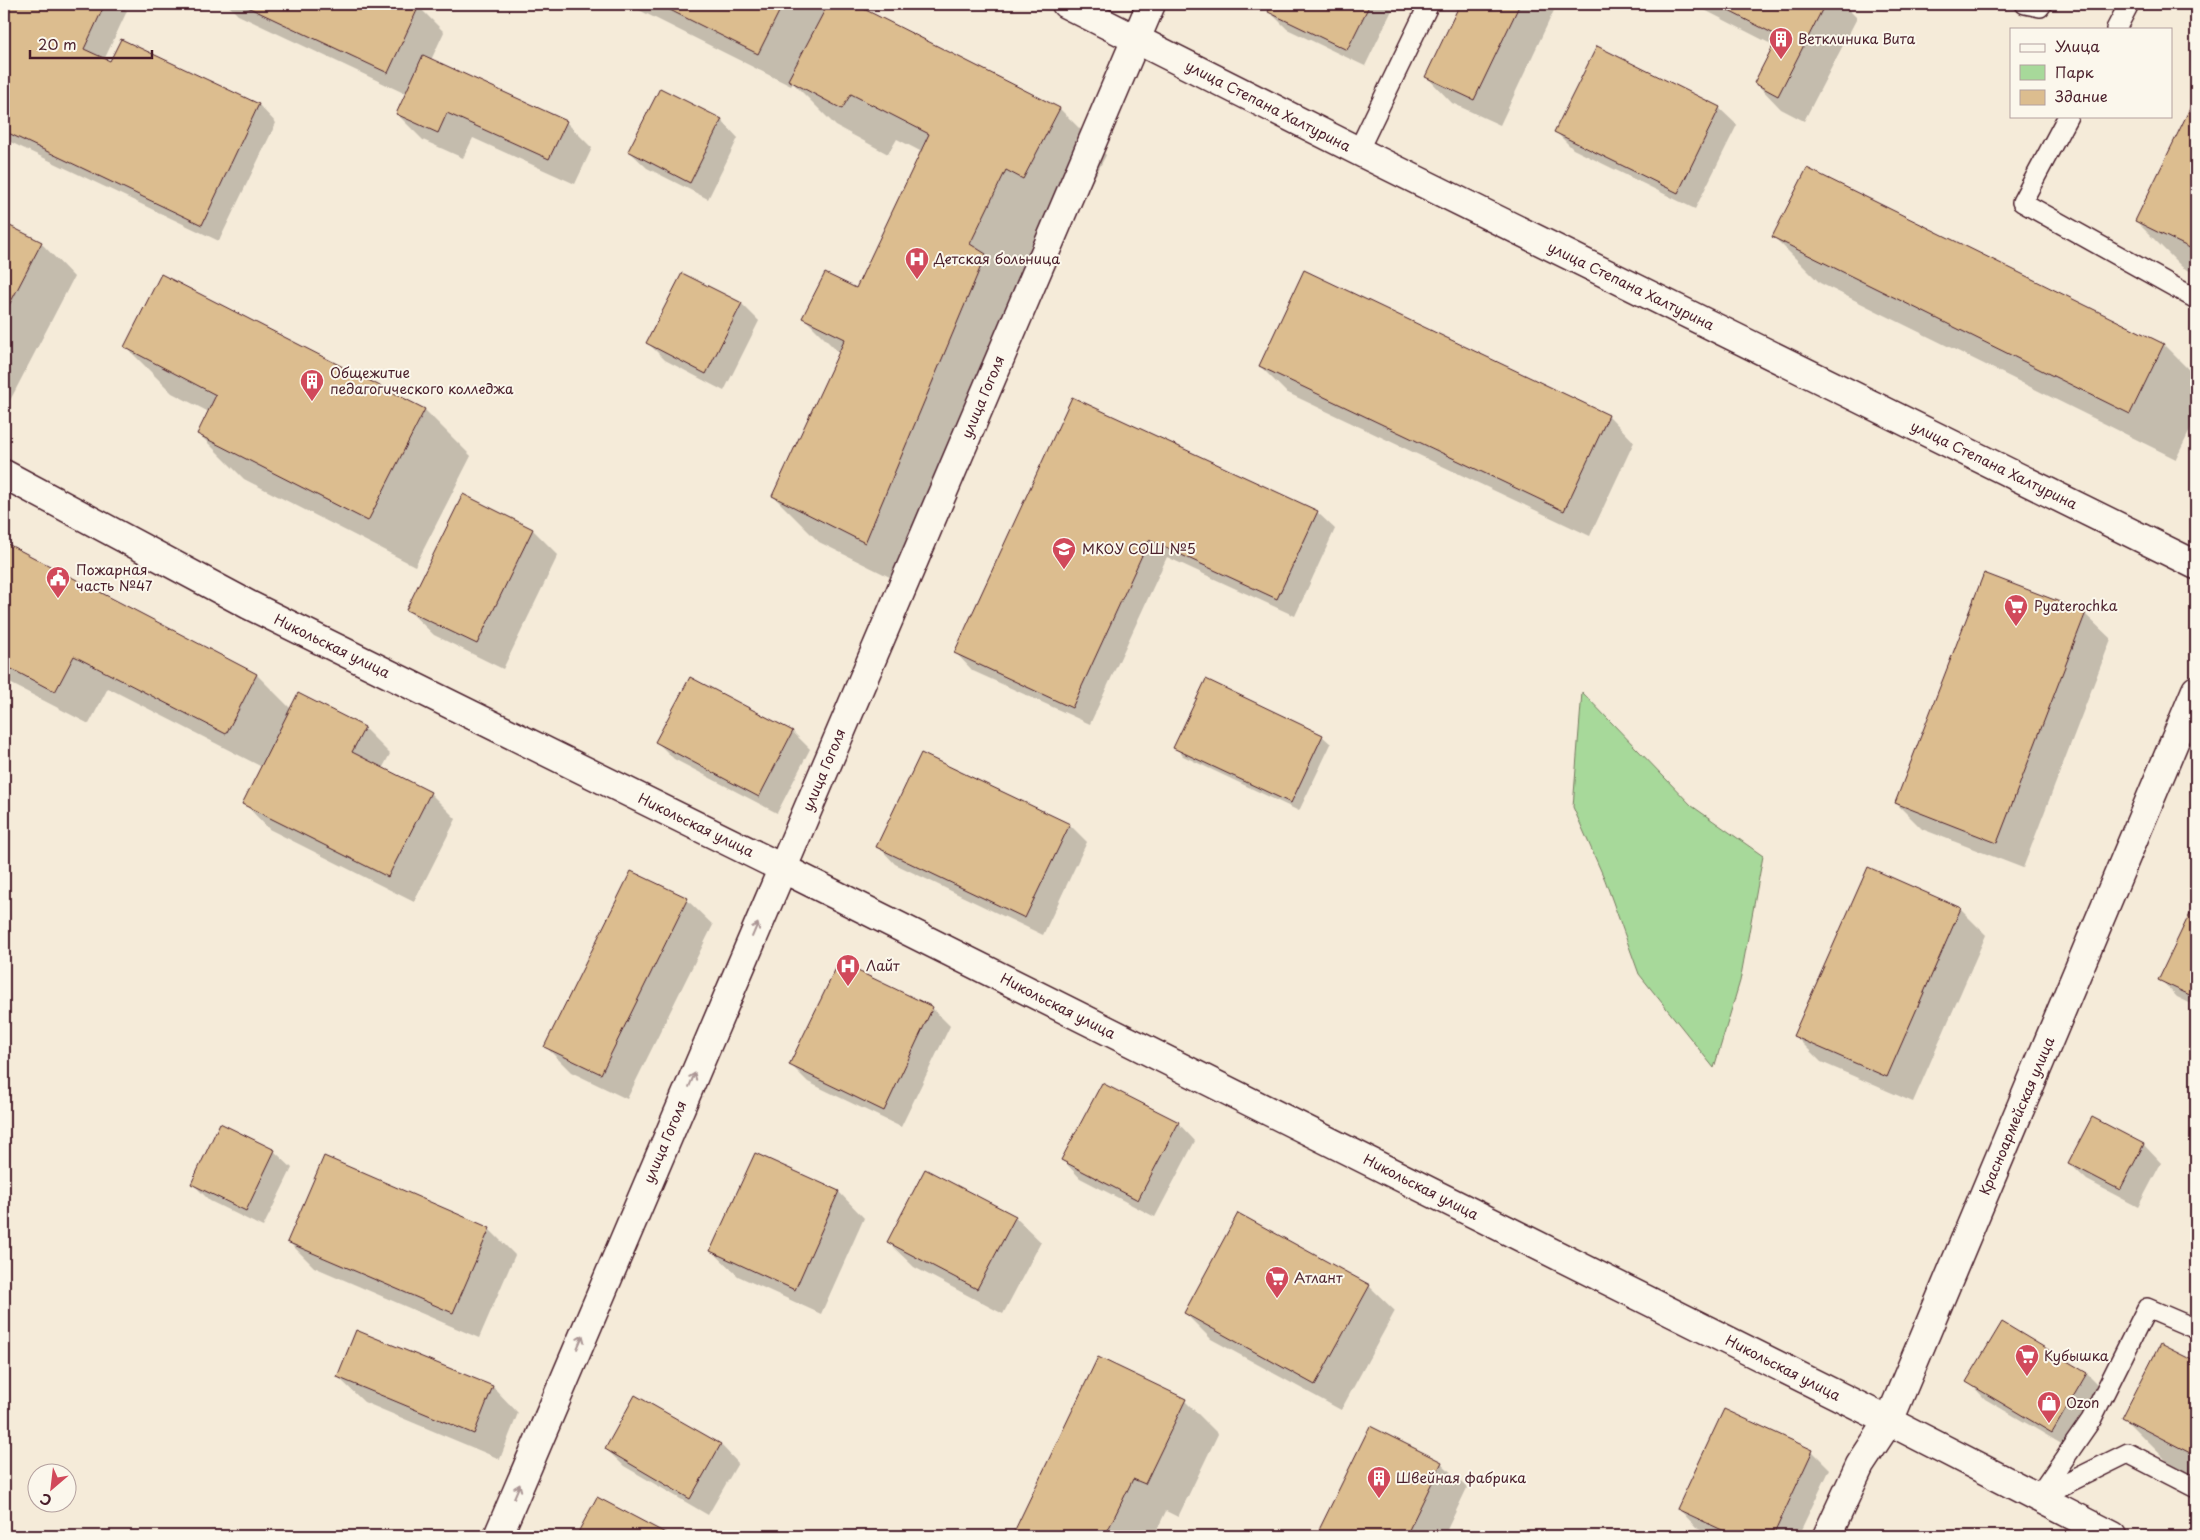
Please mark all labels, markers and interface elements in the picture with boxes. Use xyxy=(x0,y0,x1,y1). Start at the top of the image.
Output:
building icon: Ветклиника Вита xyxy=(1768,26,1794,60)
scale bar xyxy=(30,28,152,60)
place label: Ветклиника Вита xyxy=(1798,28,1916,49)
legend xyxy=(2010,28,2172,118)
text: 20 m xyxy=(38,32,77,55)
text: Улица xyxy=(2055,34,2100,57)
street label: улица Степана Халтурина xyxy=(1182,55,1355,157)
text: Парк xyxy=(2055,60,2094,83)
text: Здание xyxy=(2055,84,2108,107)
street label: улица Степана Халтурина xyxy=(1544,236,1718,335)
hospital icon: Детская больница xyxy=(904,246,930,280)
place label: Детская больница xyxy=(933,248,1060,269)
street label: улица Гоголя xyxy=(956,352,1009,441)
place label: Общежитие педагогического колледжа xyxy=(330,362,514,399)
building icon: Общежитие педагогического колледжа xyxy=(299,368,325,402)
street label: улица Степана Халтурина xyxy=(1907,415,2081,514)
school or university icon: МКОУ СОШ №5 xyxy=(1051,536,1077,570)
place label: МКОУ СОШ №5 xyxy=(1082,538,1196,559)
place label: Пожарная часть №47 xyxy=(76,559,153,596)
public building icon: Пожарная часть №47 xyxy=(45,565,71,599)
supermarket icon: Pyaterochka xyxy=(2003,593,2029,627)
place label: Pyaterochka xyxy=(2034,595,2118,616)
street label: Никольская улица xyxy=(271,608,394,683)
street label: улица Гоголя xyxy=(797,725,850,814)
street label: Никольская улица xyxy=(635,787,758,862)
one-way arrow xyxy=(751,923,761,938)
hospital icon: Лайт xyxy=(835,953,861,987)
place label: Лайт xyxy=(866,955,900,976)
street label: Никольская улица xyxy=(997,967,1120,1044)
street label: Красноармейская улица xyxy=(1974,1033,2059,1198)
one-way arrow xyxy=(687,1073,697,1088)
street label: улица Гоголя xyxy=(638,1097,691,1186)
street label: Никольская улица xyxy=(1360,1148,1483,1225)
supermarket icon: Атлант xyxy=(1264,1265,1290,1299)
place label: Атлант xyxy=(1294,1267,1343,1288)
street label: Никольская улица xyxy=(1722,1329,1845,1406)
one-way arrow xyxy=(576,1335,586,1350)
supermarket icon: Кубышка xyxy=(2014,1343,2040,1377)
place label: Кубышка xyxy=(2044,1345,2109,1366)
shop icon: Ozon xyxy=(2036,1390,2062,1424)
place label: Ozon xyxy=(2066,1392,2099,1413)
north arrow xyxy=(28,1462,78,1512)
building icon: Швейная фабрика xyxy=(1366,1465,1392,1499)
place label: Швейная фабрика xyxy=(1396,1467,1526,1488)
one-way arrow xyxy=(512,1484,522,1499)
text: С xyxy=(36,1488,55,1512)

